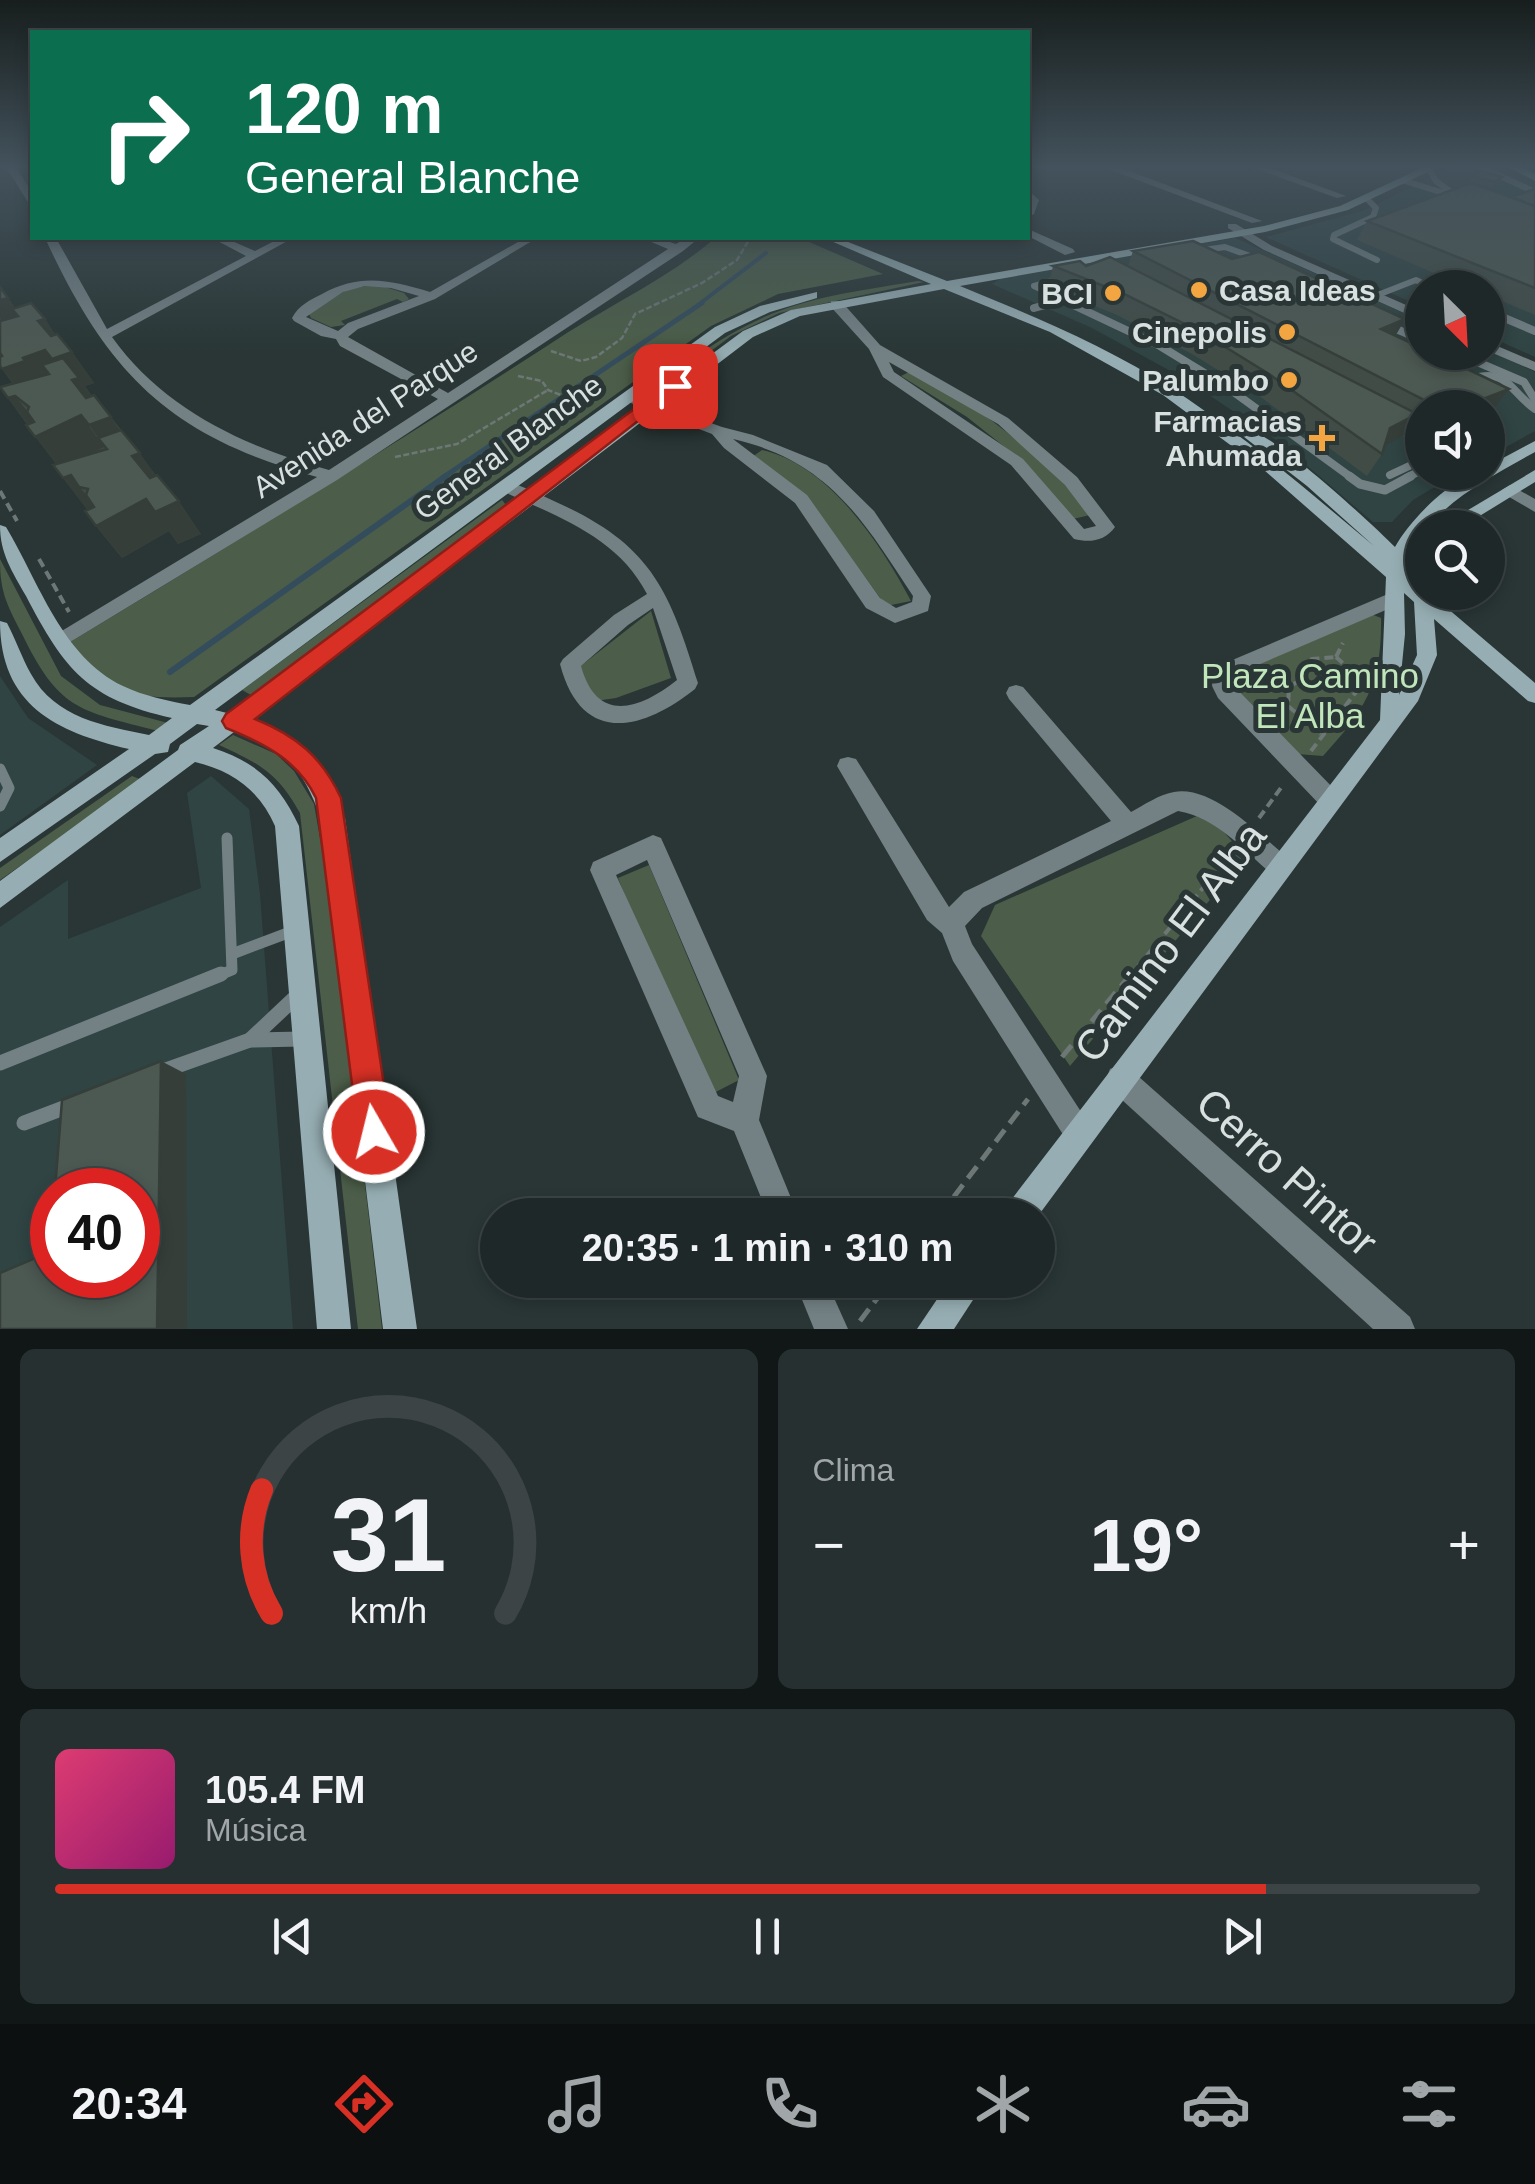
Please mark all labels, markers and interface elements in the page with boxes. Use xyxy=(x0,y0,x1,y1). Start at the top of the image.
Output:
icon: right xyxy=(80,70,210,200)
text: 120 m xyxy=(245,70,443,148)
text: General Blanche xyxy=(245,152,580,203)
north arrow xyxy=(1405,270,1505,370)
map controls xyxy=(1405,270,1505,610)
place label: Casa Ideas xyxy=(1219,274,1376,307)
place label: BCI xyxy=(1041,277,1093,310)
marker: Casa Ideas xyxy=(1188,279,1210,301)
marker: BCI xyxy=(1102,282,1124,304)
place label: Cinepolis xyxy=(1132,316,1267,349)
marker: Cinepolis xyxy=(1276,321,1298,343)
street label: Avenida del Parque xyxy=(246,334,484,504)
pin xyxy=(633,344,718,429)
icon: arrive xyxy=(648,359,703,414)
place label: Palumbo xyxy=(1142,364,1269,397)
street label: General Blanche xyxy=(408,368,608,526)
marker: Palumbo xyxy=(1278,369,1300,391)
button: sound xyxy=(1405,390,1505,490)
place label: Farmacias Ahumada xyxy=(1154,405,1302,472)
marker: Farmacias Ahumada xyxy=(1311,427,1333,449)
button: search xyxy=(1405,510,1505,610)
park label: Plaza Camino El Alba xyxy=(1201,656,1419,735)
street label: Camino El Alba xyxy=(1065,813,1276,1071)
street label: Cerro Pintor xyxy=(1187,1079,1387,1265)
position arrow xyxy=(322,1080,426,1184)
speed limit sign: 40 xyxy=(30,1168,160,1298)
text: 20:35 · 1 min · 310 m xyxy=(582,1227,953,1269)
text: Clima xyxy=(813,1452,894,1488)
text: 31 xyxy=(331,1477,447,1593)
text: 19° xyxy=(1090,1503,1203,1587)
text: − xyxy=(813,1514,845,1576)
text: + xyxy=(1448,1514,1480,1576)
text: km/h xyxy=(350,1591,427,1631)
text: 105.4 FM xyxy=(205,1769,366,1811)
text: Música xyxy=(205,1812,306,1848)
icon: previous xyxy=(265,1909,320,1964)
icon: pause xyxy=(740,1909,795,1964)
icon: next xyxy=(1215,1909,1270,1964)
icon: directions xyxy=(329,2069,399,2139)
icon: music xyxy=(542,2069,612,2139)
icon: phone xyxy=(755,2069,825,2139)
icon: climate xyxy=(968,2069,1038,2139)
icon: car xyxy=(1181,2069,1251,2139)
icon: filters xyxy=(1394,2069,1464,2139)
text: 20:34 xyxy=(71,2078,187,2129)

